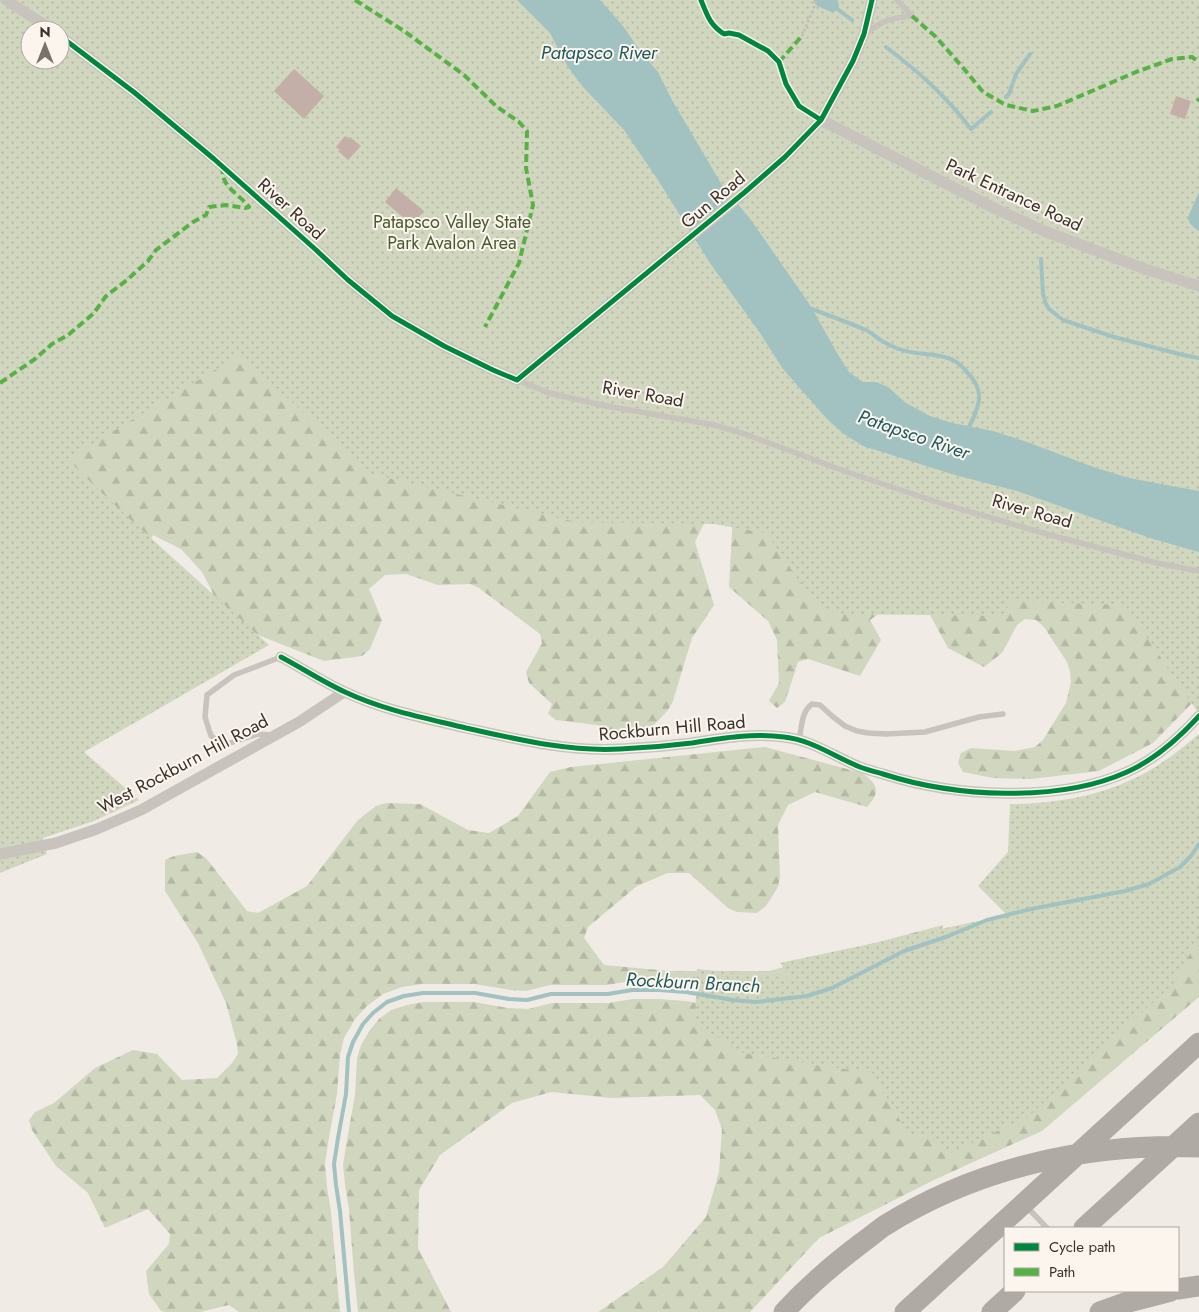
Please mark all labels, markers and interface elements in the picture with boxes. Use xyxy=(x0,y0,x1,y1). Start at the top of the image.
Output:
north arrow xyxy=(20,20,70,70)
text: N xyxy=(39,22,51,42)
water label: Patapsco River xyxy=(541,39,659,66)
street label: Park Entrance Road xyxy=(942,152,1086,238)
street label: Gun Road xyxy=(675,165,751,235)
street label: River Road xyxy=(252,172,330,246)
park label: Patapsco Valley State Park Avalon Area xyxy=(373,209,531,256)
street label: River Road xyxy=(600,374,686,414)
water label: Patapsco River xyxy=(854,403,975,467)
street label: River Road xyxy=(989,487,1075,535)
street label: West Rockburn Hill Road xyxy=(93,708,273,820)
street label: Rockburn Hill Road xyxy=(598,709,746,747)
water label: Rockburn Branch xyxy=(625,965,761,1000)
legend xyxy=(1004,1227,1179,1292)
text: Cycle path xyxy=(1049,1236,1116,1258)
text: Path xyxy=(1049,1261,1075,1283)

